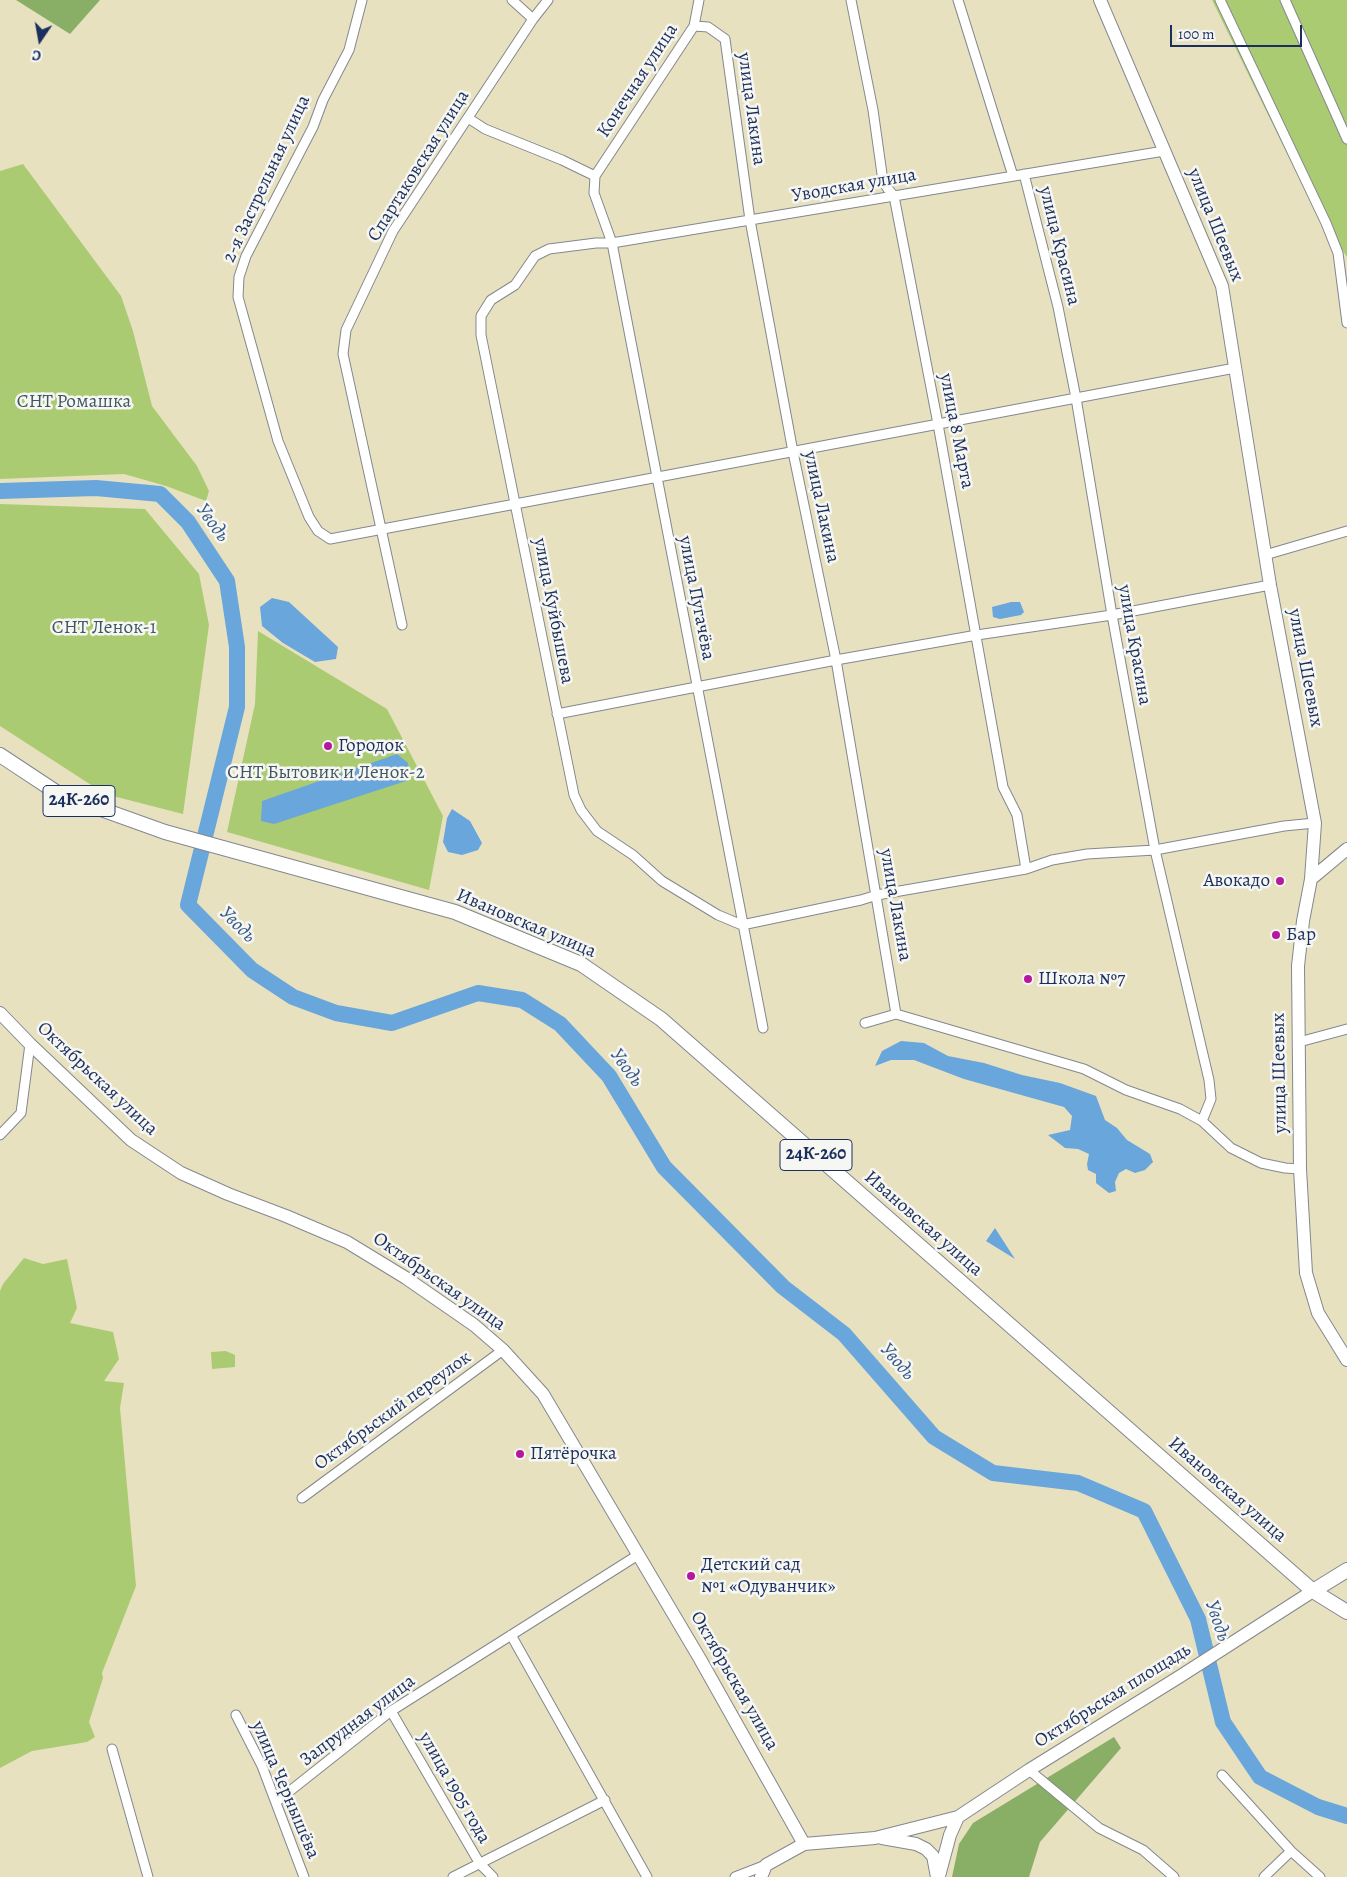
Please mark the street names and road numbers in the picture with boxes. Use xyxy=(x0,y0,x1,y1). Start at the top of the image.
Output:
street label: Конечная улица xyxy=(593,20,683,142)
street label: улица Лакина xyxy=(732,51,770,167)
street label: Спартаковская улица xyxy=(363,86,475,246)
street label: 2-я Застрельная улица xyxy=(218,92,316,266)
street label: Уводская улица xyxy=(790,164,918,208)
street label: улица Шеевых xyxy=(1182,165,1248,285)
street label: улица Красина xyxy=(1033,184,1085,308)
street label: улица 8 Марта xyxy=(934,371,978,491)
street label: улица Лакина xyxy=(798,449,844,565)
street label: улица Пугачёва xyxy=(673,534,719,662)
street label: улица Куйбышева xyxy=(528,536,578,686)
street label: улица Красина xyxy=(1112,583,1156,707)
street label: улица Шеевых xyxy=(1282,607,1328,729)
road number: 24К-260 xyxy=(43,786,115,816)
street label: улица Лакина xyxy=(874,847,916,963)
street label: Ивановская улица xyxy=(453,884,599,964)
street label: улица Шеевых xyxy=(1268,1013,1292,1133)
street label: Октябрьская улица xyxy=(32,1017,162,1141)
road number: 24К-260 xyxy=(780,1140,852,1170)
street label: Ивановская улица xyxy=(859,1166,987,1282)
street label: Октябрьская улица xyxy=(368,1228,510,1336)
street label: Октябрьский переулок xyxy=(310,1346,476,1476)
street label: Ивановская улица xyxy=(1163,1432,1291,1548)
street label: Октябрьская улица xyxy=(685,1607,783,1755)
street label: Октябрьская площадь xyxy=(1031,1639,1195,1753)
street label: Запрудная улица xyxy=(296,1670,420,1772)
street label: улица Чернышёва xyxy=(246,1718,324,1862)
street label: улица 1905 года xyxy=(413,1728,495,1848)

